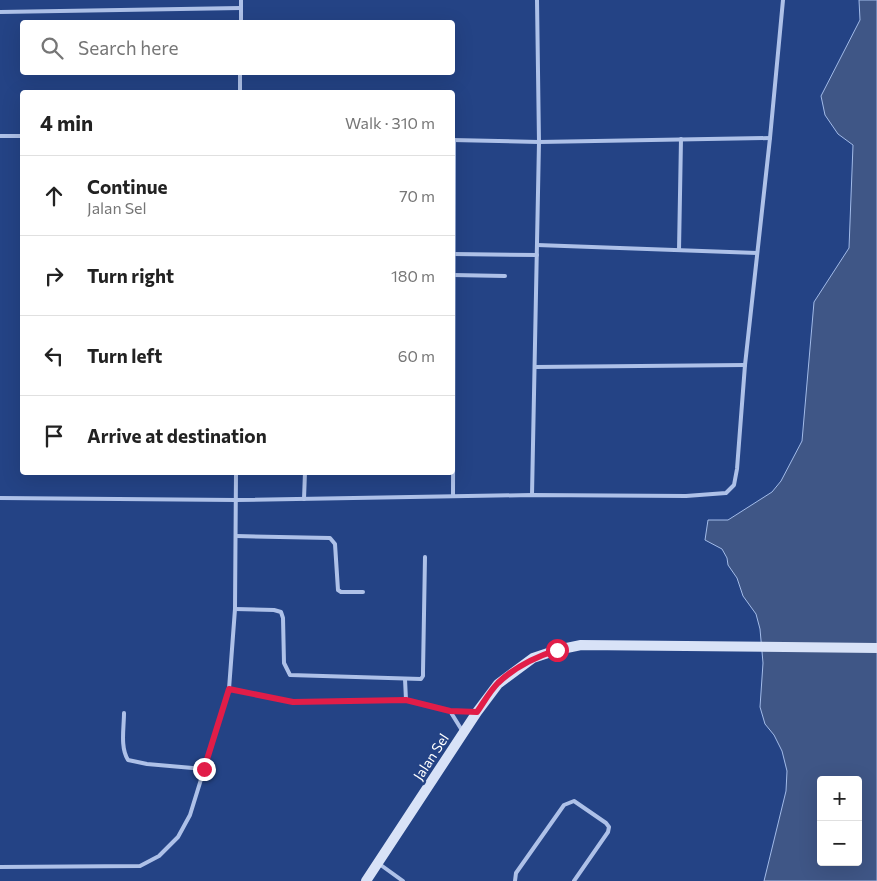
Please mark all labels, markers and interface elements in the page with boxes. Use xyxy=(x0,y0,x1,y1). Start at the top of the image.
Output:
search box xyxy=(20,20,455,75)
icon: search xyxy=(38,34,66,62)
text: Search here xyxy=(78,36,178,59)
text: 4 min xyxy=(40,110,93,135)
text: Walk · 310 m xyxy=(345,113,435,132)
text: Continue xyxy=(87,175,167,198)
icon: ahead xyxy=(40,182,68,210)
text: 70 m xyxy=(399,186,435,205)
text: Jalan Sel xyxy=(87,198,147,217)
icon: right xyxy=(40,262,68,290)
text: Turn right xyxy=(87,264,174,287)
text: 180 m xyxy=(391,266,435,285)
icon: left xyxy=(40,342,68,370)
text: Turn left xyxy=(87,344,162,367)
text: 60 m xyxy=(398,346,435,365)
icon: arrive xyxy=(40,422,68,450)
text: Arrive at destination xyxy=(87,424,267,447)
route start xyxy=(546,639,569,662)
street label: Jalan Sel xyxy=(409,730,452,783)
route end xyxy=(193,758,216,781)
map controls xyxy=(817,776,862,866)
button: + xyxy=(817,776,862,821)
button: − xyxy=(817,821,862,866)

